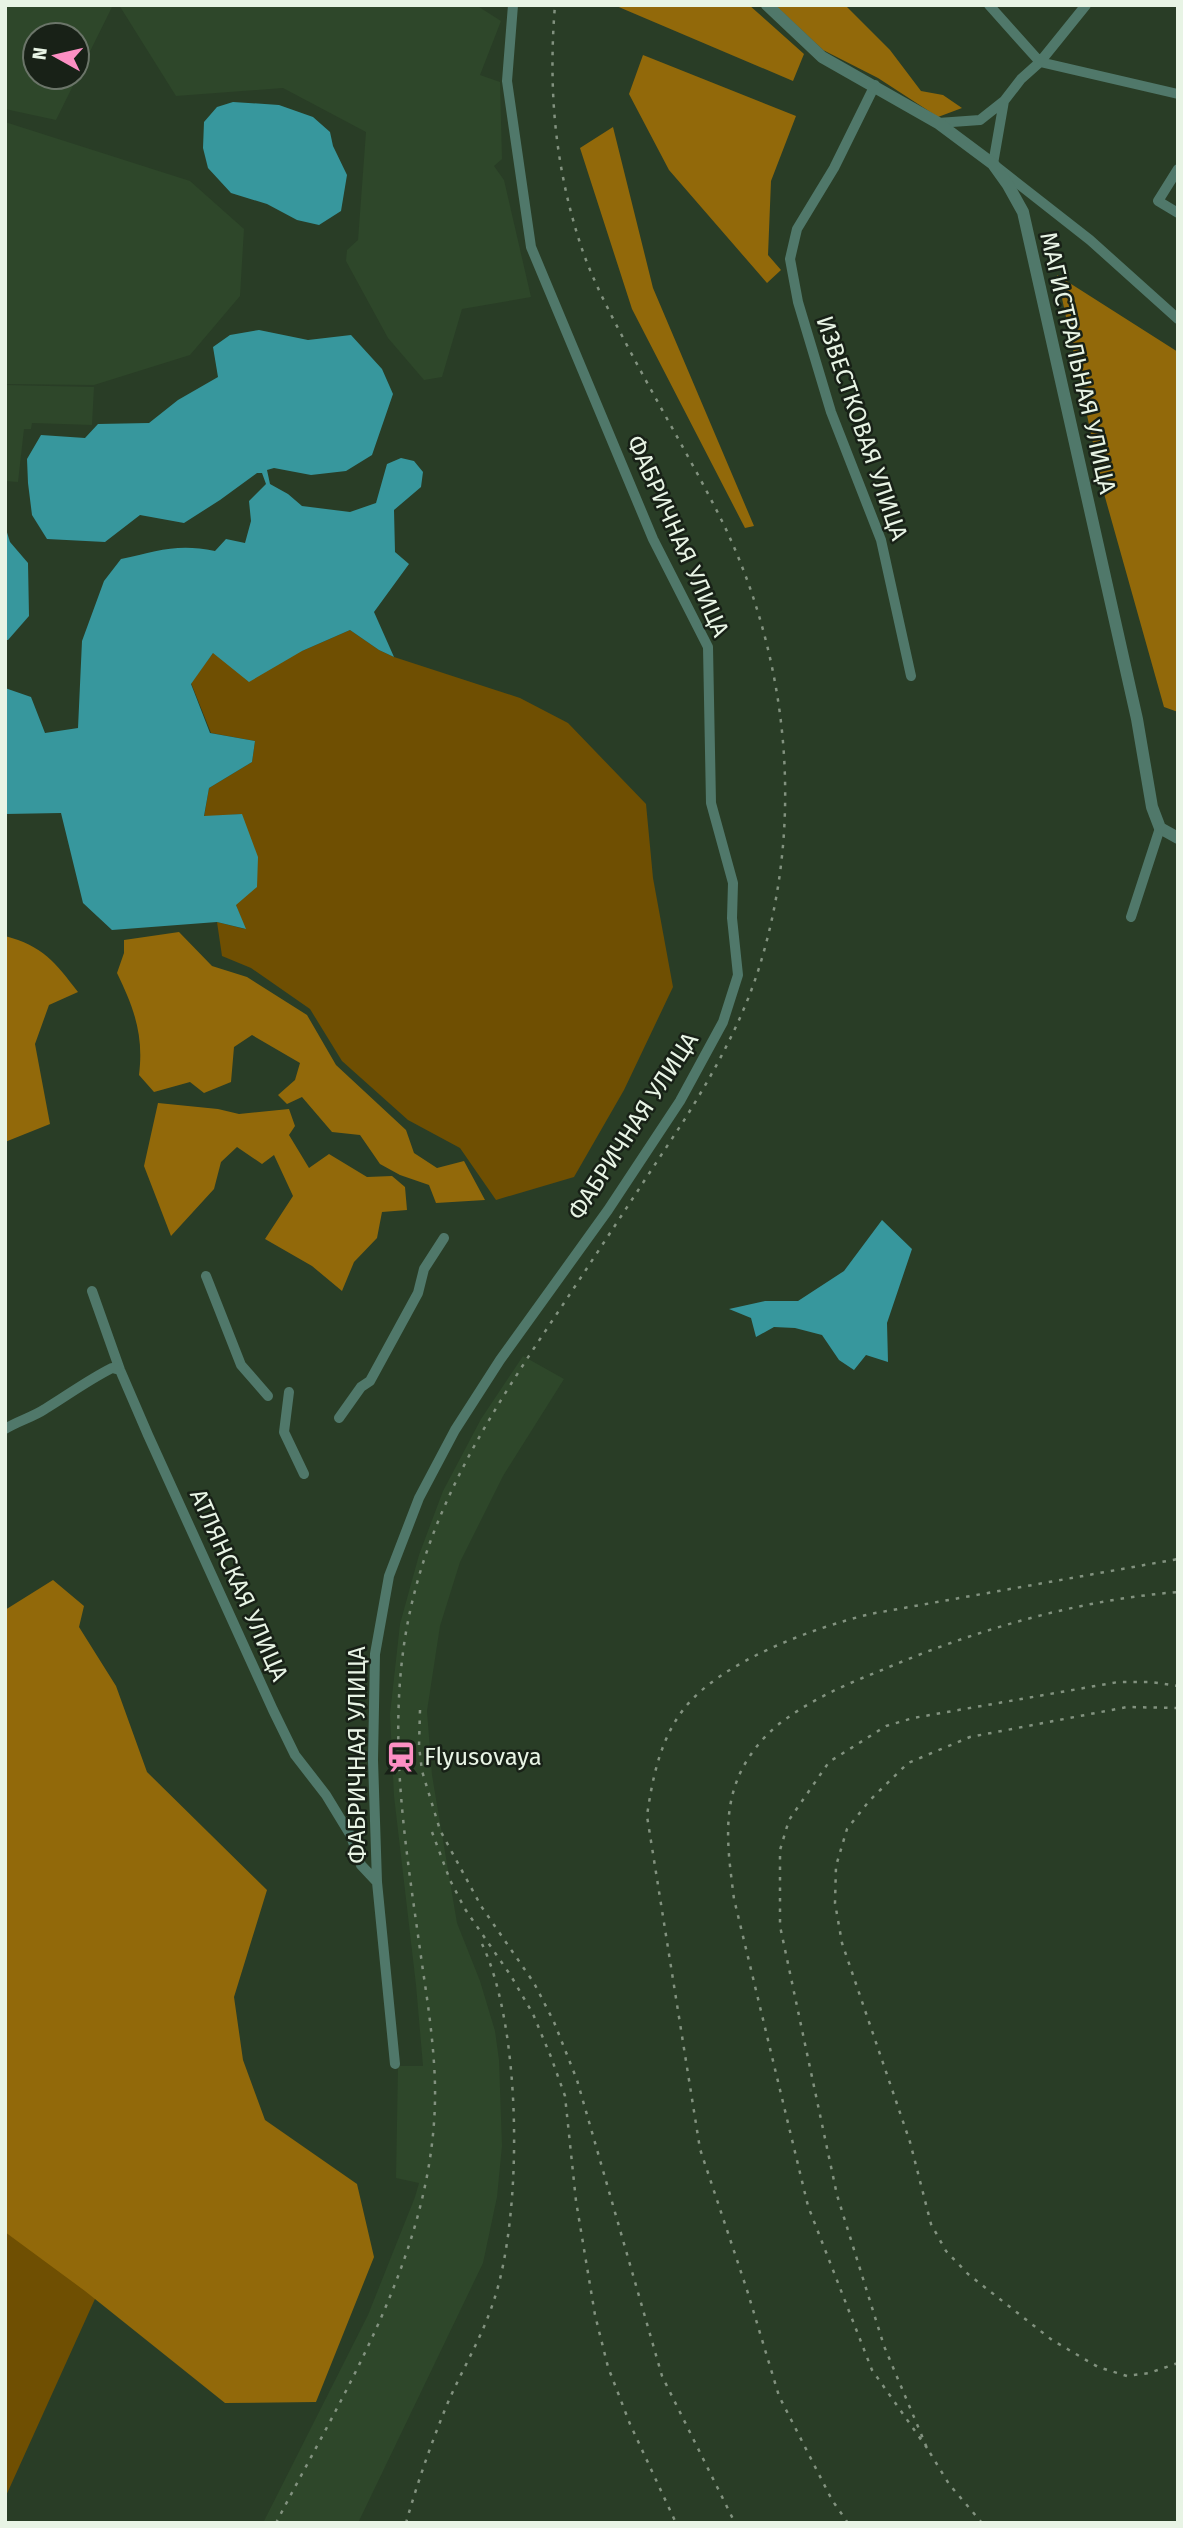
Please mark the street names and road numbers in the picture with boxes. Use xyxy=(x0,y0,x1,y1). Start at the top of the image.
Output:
street label: МАГИСТРАЛЬНАЯ УЛИЦА xyxy=(1034,229,1122,497)
street label: ИЗВЕСТКОВАЯ УЛИЦА xyxy=(810,312,914,544)
street label: ФАБРИЧНАЯ УЛИЦА xyxy=(621,431,735,641)
street label: ФАБРИЧНАЯ УЛИЦА xyxy=(562,1027,704,1225)
street label: АТЛЯНСКАЯ УЛИЦА xyxy=(184,1485,294,1686)
street label: ФАБРИЧНАЯ УЛИЦА xyxy=(343,1646,371,1864)

